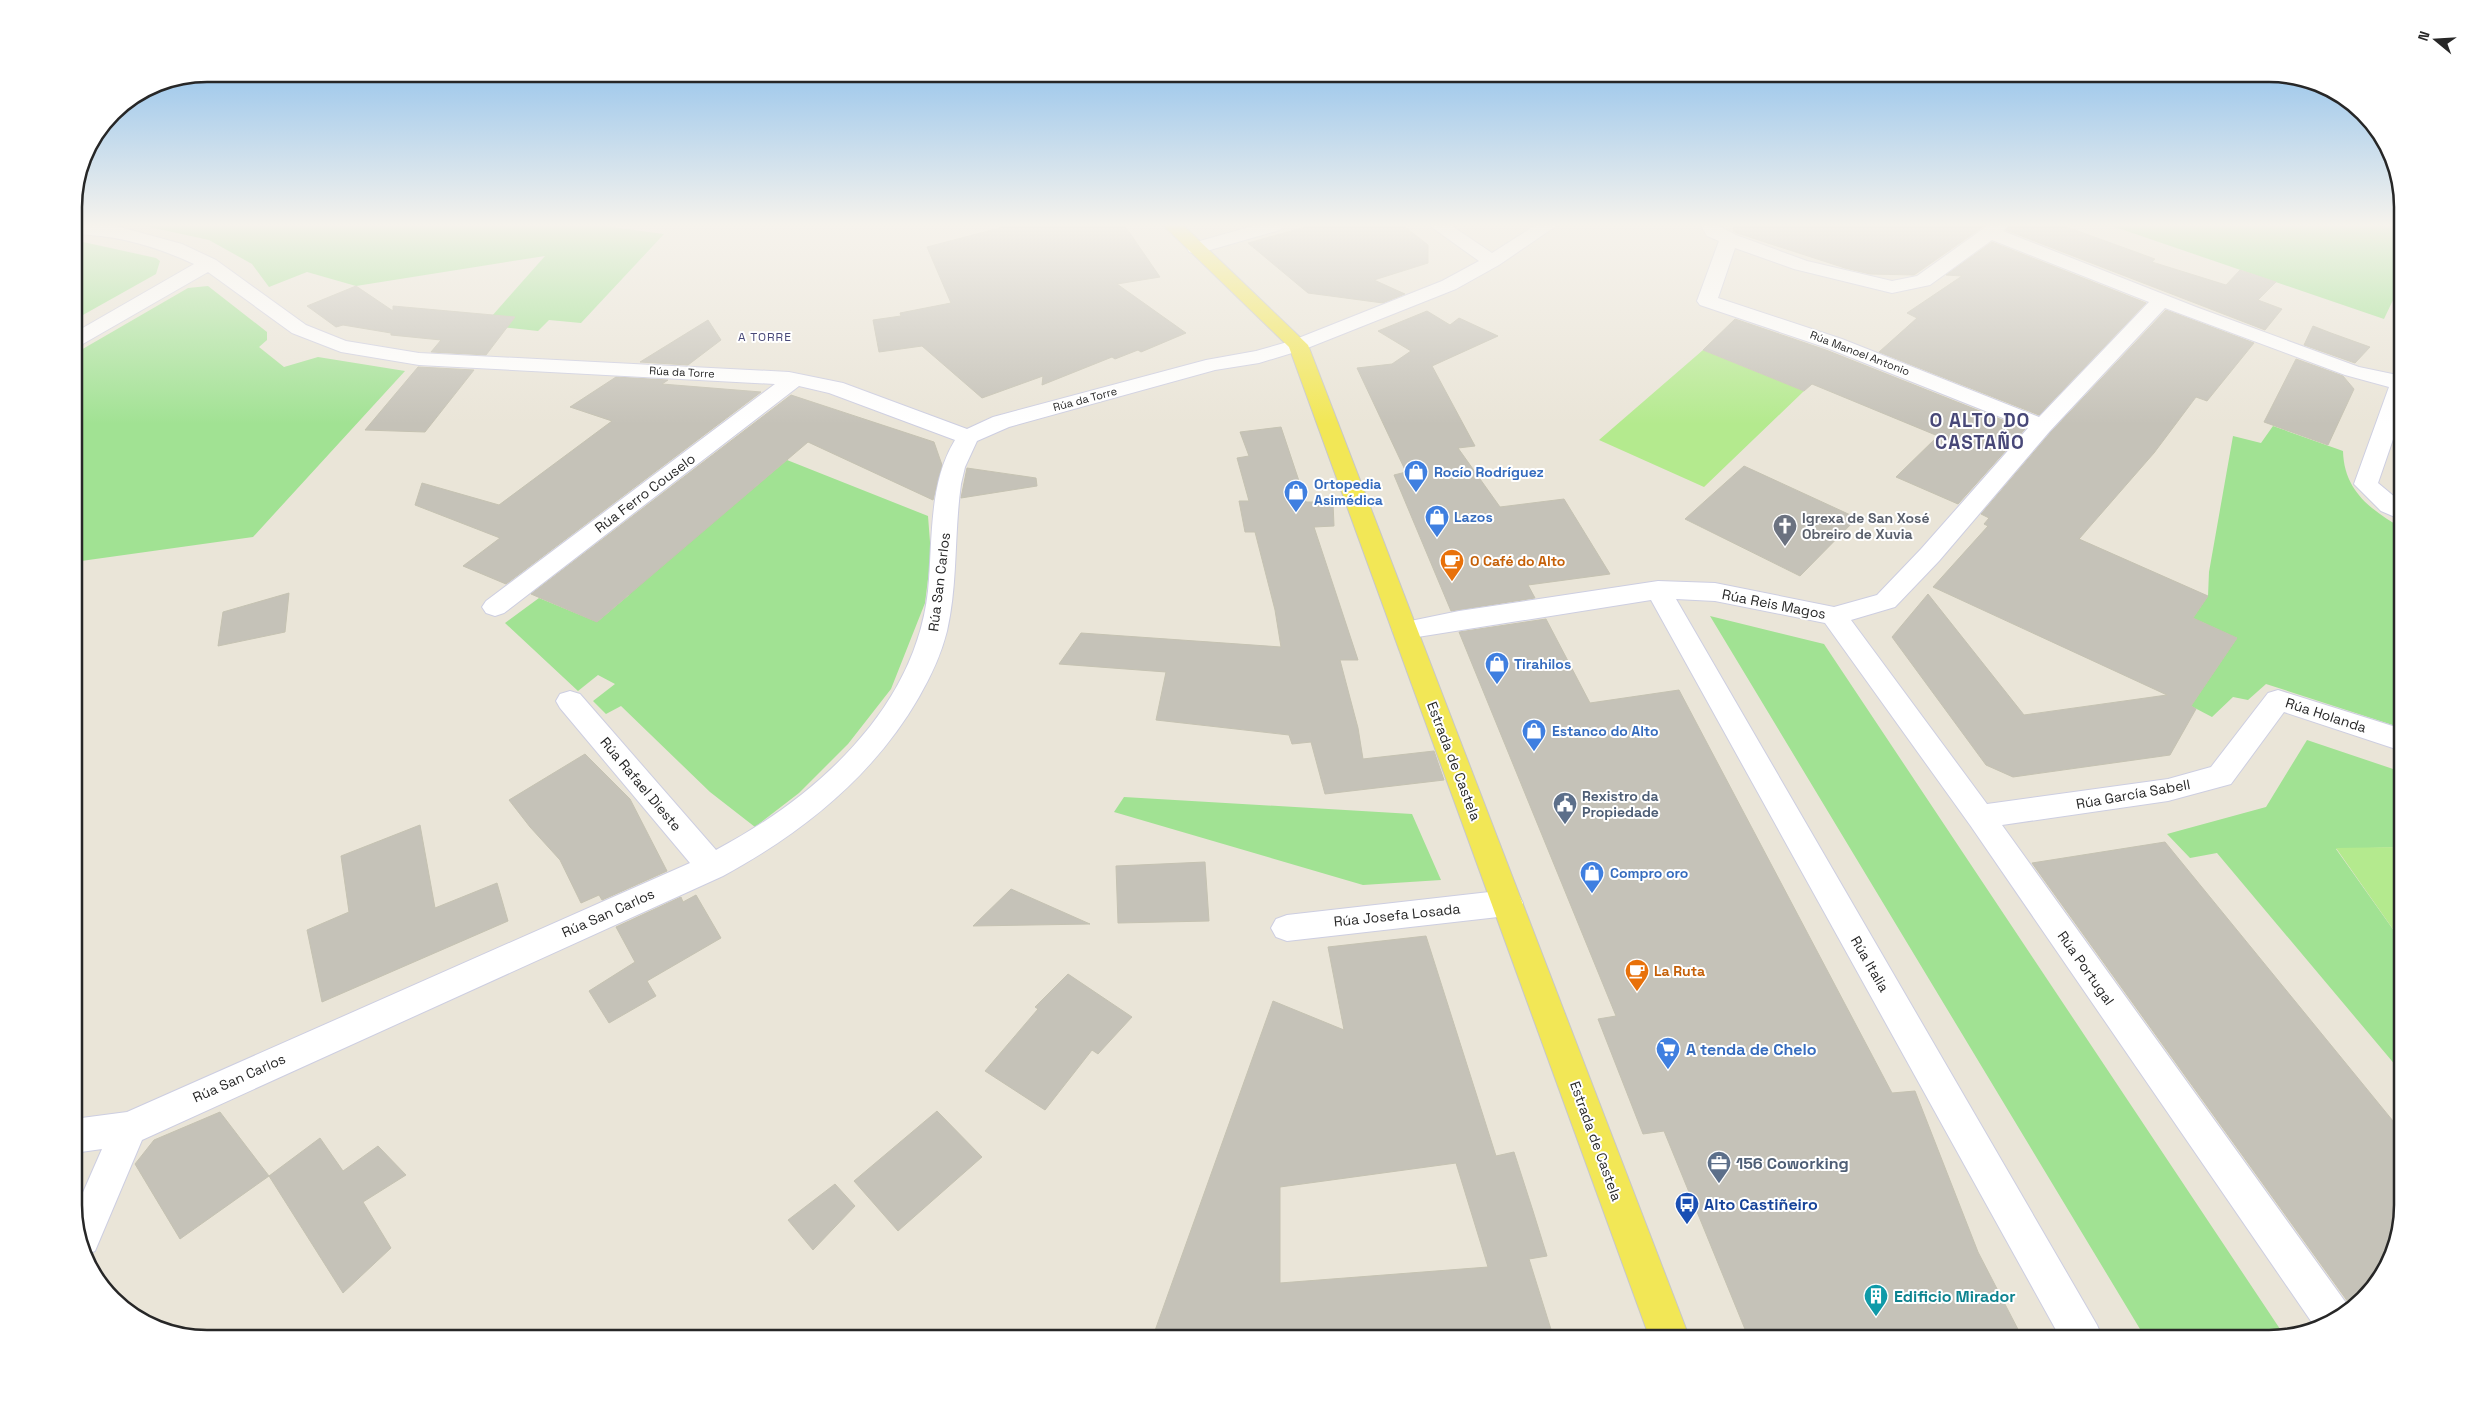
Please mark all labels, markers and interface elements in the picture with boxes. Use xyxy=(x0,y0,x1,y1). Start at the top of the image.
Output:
north arrow xyxy=(2411,15,2461,65)
text: N xyxy=(2414,29,2434,43)
street label: Rúa Manoel Antonio xyxy=(1808,328,1912,379)
district label: A TORRE xyxy=(738,329,792,345)
street label: Rúa da Torre xyxy=(649,363,715,381)
street label: Rúa da Torre xyxy=(1052,384,1118,414)
district label: O ALTO DO CASTAÑO xyxy=(1930,408,2030,455)
street label: Rúa Ferro Couselo xyxy=(591,449,699,537)
shop icon: Rocío Rodríguez xyxy=(1403,459,1429,493)
place label: Rocío Rodríguez xyxy=(1434,463,1544,481)
place label: Ortopedia Asimédica xyxy=(1314,475,1383,509)
shop icon: Ortopedia Asimédica xyxy=(1283,479,1309,513)
shop icon: Lazos xyxy=(1424,504,1450,538)
place label: Lazos xyxy=(1454,508,1493,526)
place label: Igrexa de San Xosé Obreiro de Xuvia xyxy=(1802,509,1929,543)
church icon: Igrexa de San Xosé Obreiro de Xuvia xyxy=(1772,513,1798,547)
street label: Rúa San Carlos xyxy=(924,531,954,633)
cafe icon: O Café do Alto xyxy=(1439,548,1465,582)
place label: O Café do Alto xyxy=(1470,552,1565,570)
street label: Rúa Reis Magos xyxy=(1720,585,1828,623)
shop icon: Tirahilos xyxy=(1484,651,1510,685)
place label: Tirahilos xyxy=(1514,655,1571,673)
street label: Rúa Holanda xyxy=(2283,693,2369,737)
street label: Estrada de Castela xyxy=(1423,699,1485,823)
shop icon: Estanco do Alto xyxy=(1521,718,1547,752)
place label: Estanco do Alto xyxy=(1552,722,1659,740)
street label: Rúa Rafael Dieste xyxy=(596,733,686,835)
street label: Rúa García Sabell xyxy=(2075,775,2191,813)
place label: Rexistro da Propiedade xyxy=(1582,787,1659,821)
public building icon: Rexistro da Propiedade xyxy=(1552,791,1578,825)
shop icon: Compro oro xyxy=(1579,860,1605,894)
place label: Compro oro xyxy=(1610,864,1688,882)
street label: Rúa San Carlos xyxy=(559,885,657,941)
street label: Rúa Josefa Losada xyxy=(1333,899,1461,931)
street label: Rúa Portugal xyxy=(2054,927,2118,1009)
street label: Rúa Italia xyxy=(1847,933,1893,995)
cafe icon: La Ruta xyxy=(1624,958,1650,992)
place label: La Ruta xyxy=(1654,962,1705,980)
supermarket icon: A tenda de Chelo xyxy=(1655,1036,1681,1070)
place label: A tenda de Chelo xyxy=(1686,1039,1817,1060)
street label: Rúa San Carlos xyxy=(190,1050,288,1106)
street label: Estrada de Castela xyxy=(1566,1079,1626,1203)
office icon: 156 Coworking xyxy=(1706,1150,1732,1184)
place label: 156 Coworking xyxy=(1736,1153,1849,1174)
bus stop icon: Alto Castiñeiro xyxy=(1674,1191,1700,1225)
place label: Alto Castiñeiro xyxy=(1704,1194,1818,1215)
building icon: Edificio Mirador xyxy=(1863,1283,1889,1317)
place label: Edificio Mirador xyxy=(1894,1286,2016,1307)

